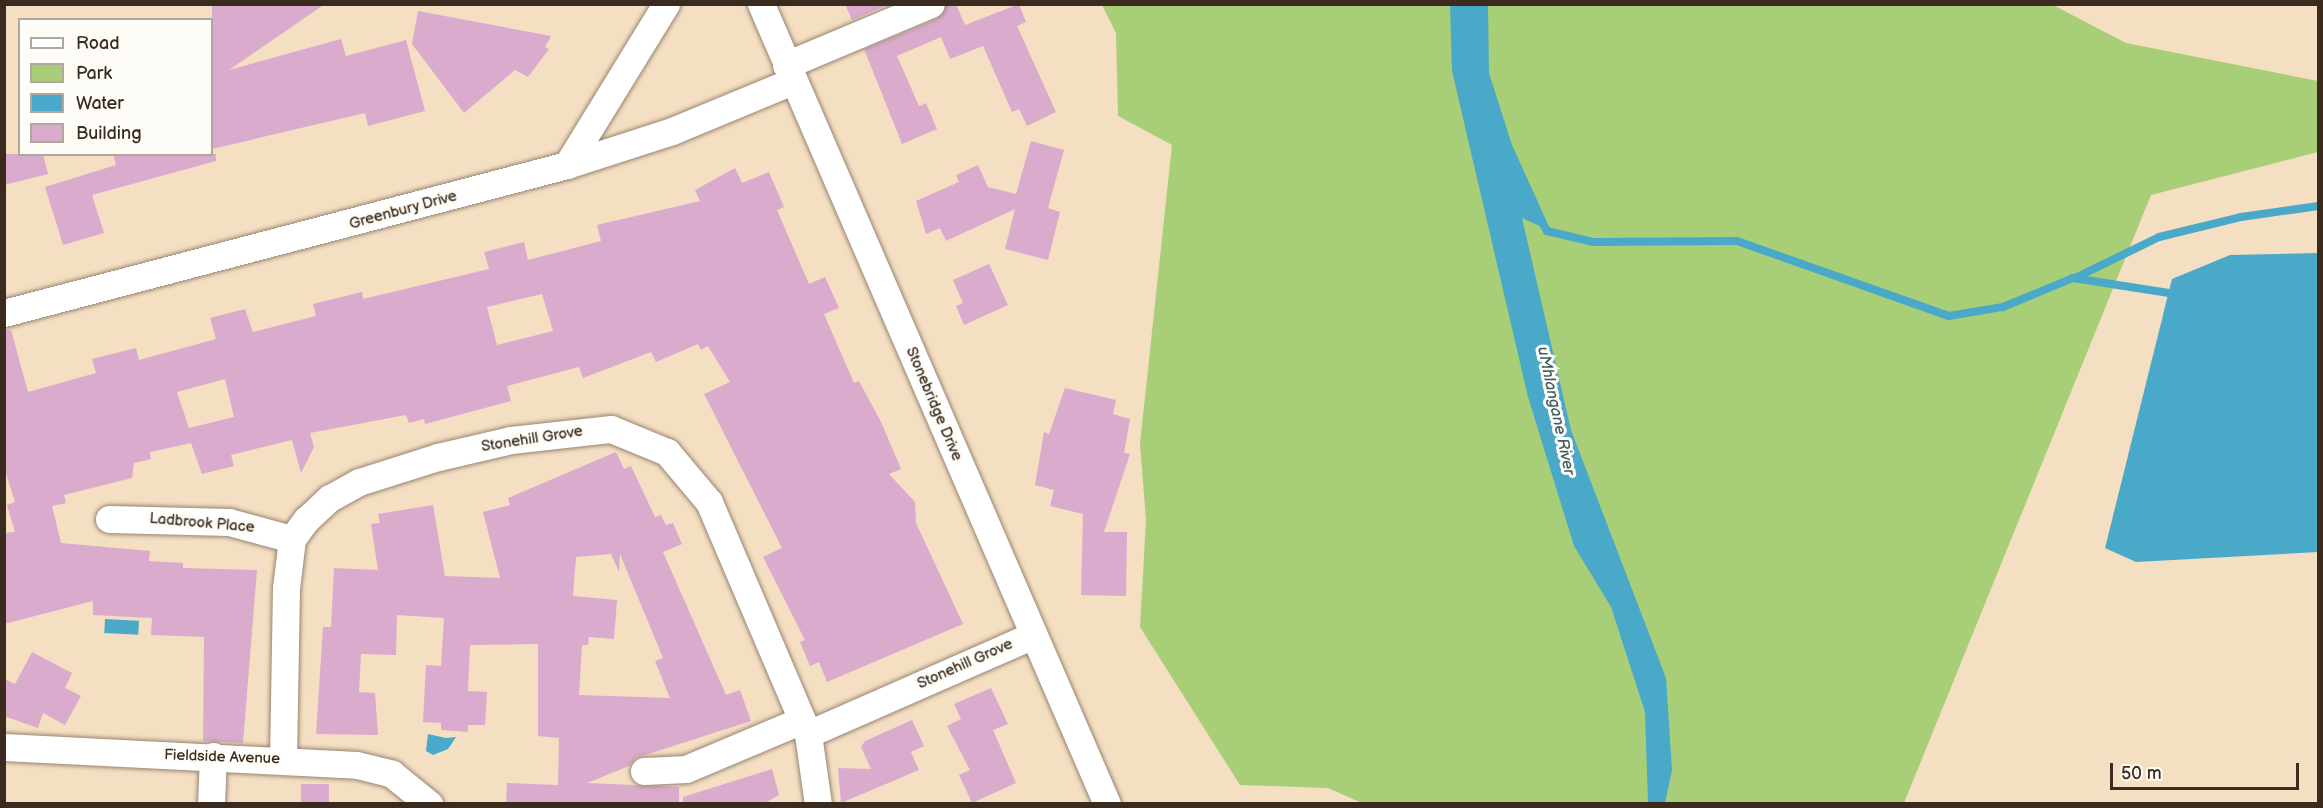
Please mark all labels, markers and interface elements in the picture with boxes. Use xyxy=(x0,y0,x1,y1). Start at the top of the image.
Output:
legend xyxy=(18,18,213,156)
text: Road xyxy=(76,33,120,54)
text: Park xyxy=(76,63,112,84)
text: Water xyxy=(76,93,124,114)
text: Building xyxy=(76,123,142,144)
street label: Greenbury Drive xyxy=(347,187,459,233)
street label: Stonebridge Drive xyxy=(902,344,966,464)
water label: uMhlangane River xyxy=(1532,345,1578,477)
street label: Stonehill Grove xyxy=(480,422,584,456)
street label: Ladbrook Place xyxy=(149,509,255,537)
street label: Stonehill Grove xyxy=(915,635,1015,693)
street label: Fieldside Avenue xyxy=(164,746,280,768)
scale bar xyxy=(2113,751,2302,789)
text: 50 m xyxy=(2121,763,2162,784)

